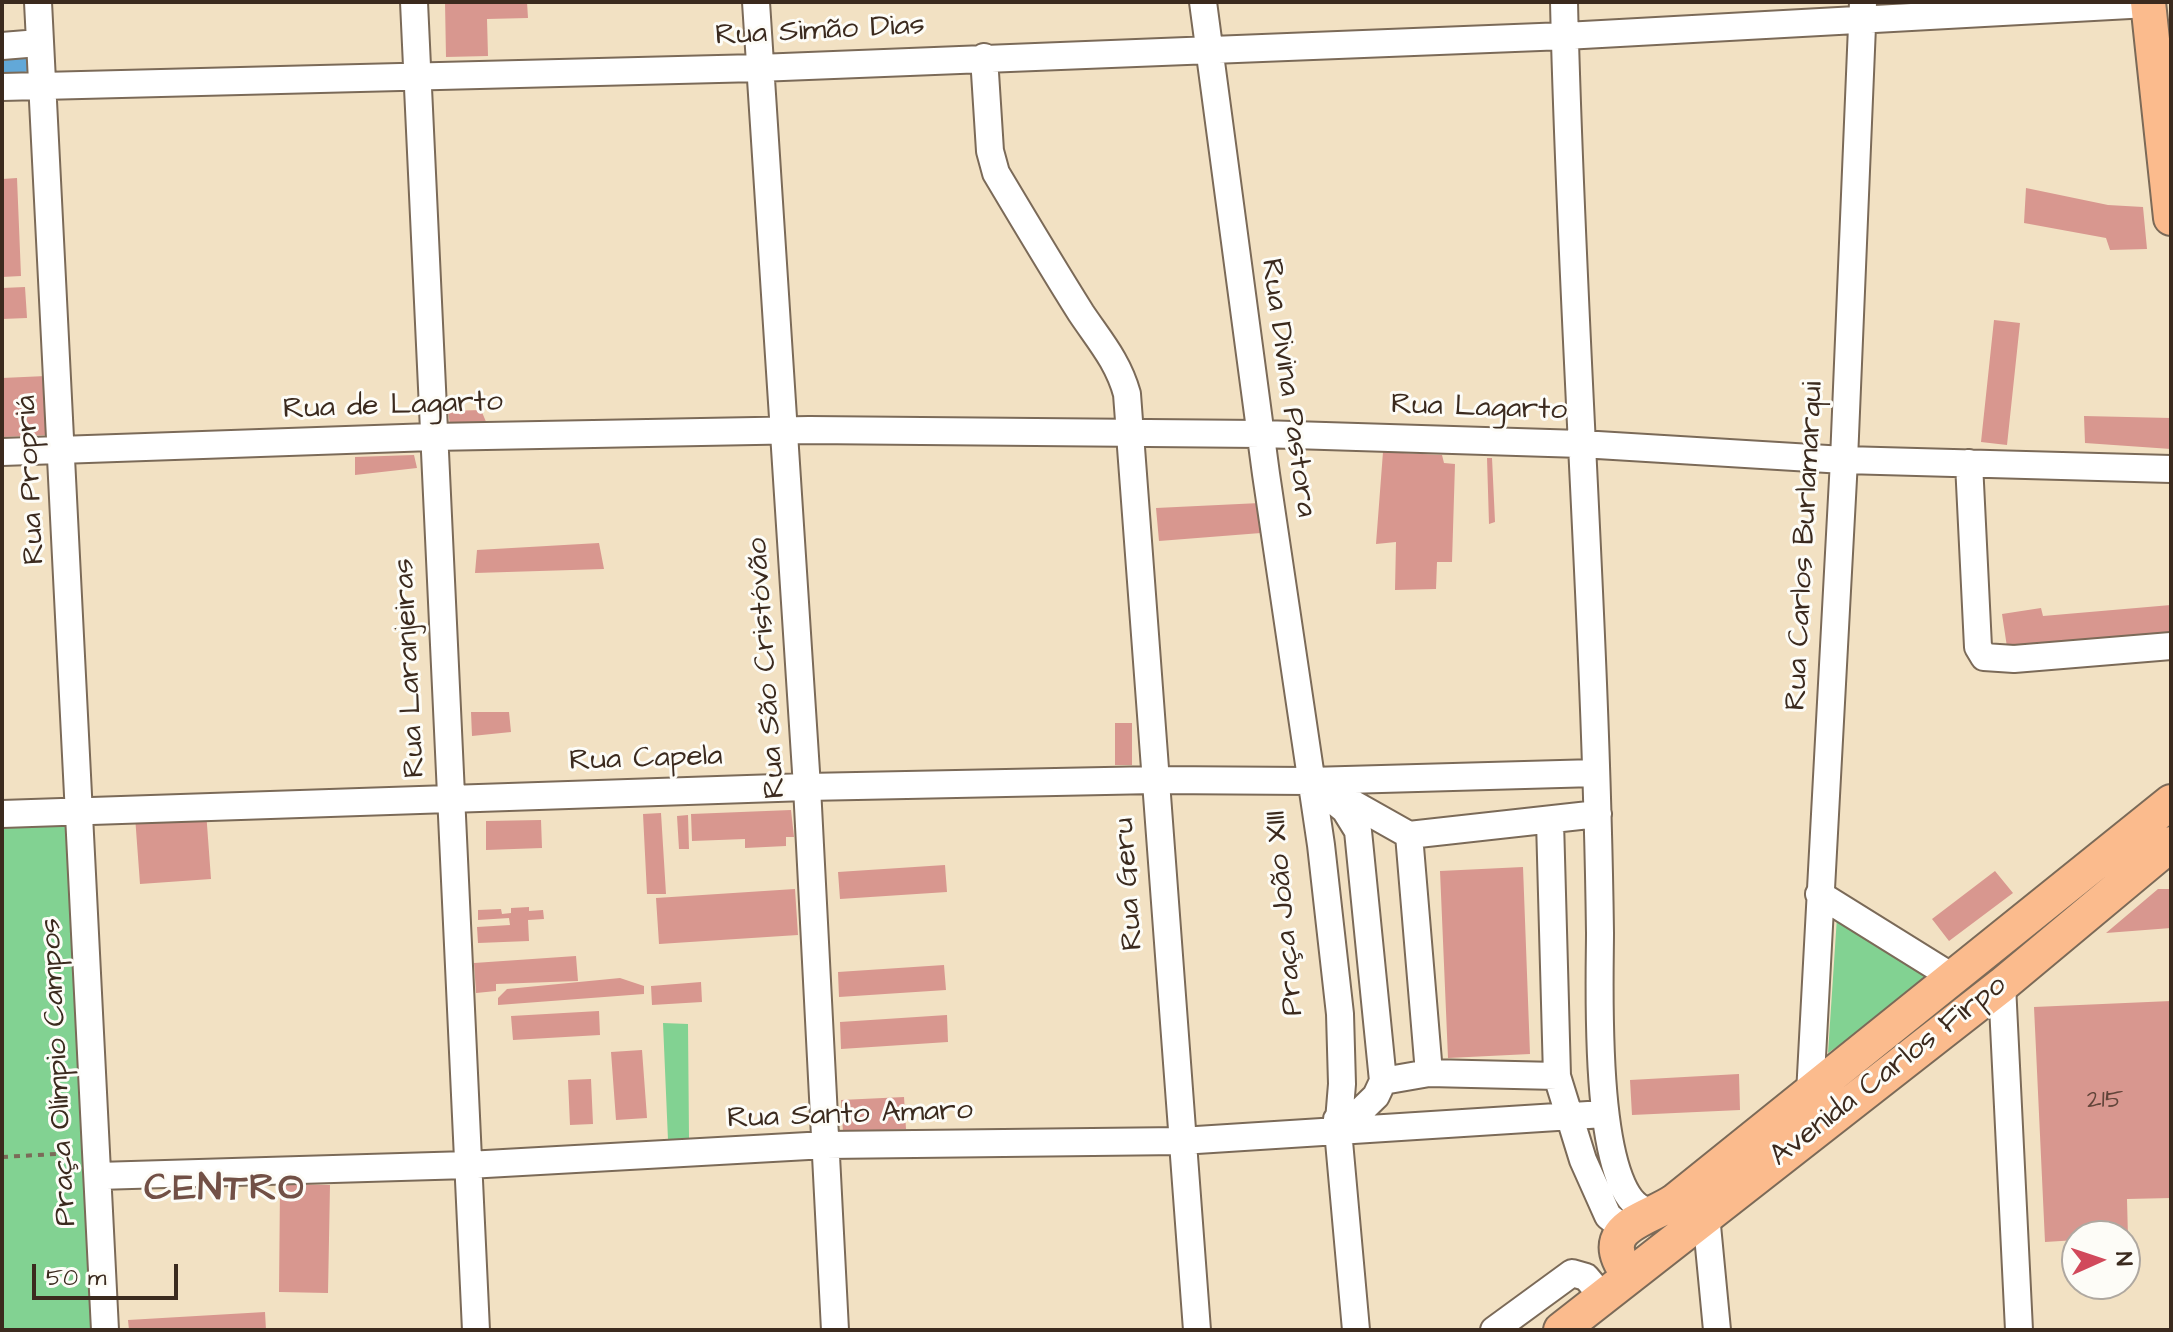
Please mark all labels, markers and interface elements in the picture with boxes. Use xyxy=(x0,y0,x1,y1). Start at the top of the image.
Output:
street label: Rua Simão Dias xyxy=(714,9,926,55)
street label: Rua Divina Pastora xyxy=(1251,256,1323,520)
street label: Rua Carlos Burlamarqui xyxy=(1779,381,1833,711)
street label: Rua de Lagarto xyxy=(283,385,503,429)
street label: Rua Lagarto xyxy=(1390,388,1568,430)
street label: Rua Propriá xyxy=(10,394,54,566)
street label: Rua São Cristóvão xyxy=(741,536,795,800)
street label: Rua Laranjeiras xyxy=(387,557,435,779)
street label: Rua Capela xyxy=(569,739,723,781)
street label: Praça João XIII xyxy=(1259,809,1313,1017)
street label: Rua Geru xyxy=(1107,817,1153,951)
street label: Praça Olímpio Campos xyxy=(34,917,86,1227)
street label: Avenida Carlos Firpo xyxy=(1764,968,2014,1176)
house number: 215 xyxy=(2087,1086,2123,1118)
street label: Rua Santo Amaro xyxy=(727,1094,973,1138)
district label: CENTRO xyxy=(144,1168,306,1214)
north arrow xyxy=(2061,1220,2141,1300)
scale bar xyxy=(36,1248,182,1298)
text: N xyxy=(2108,1251,2139,1267)
text: 50 m xyxy=(46,1261,106,1295)

